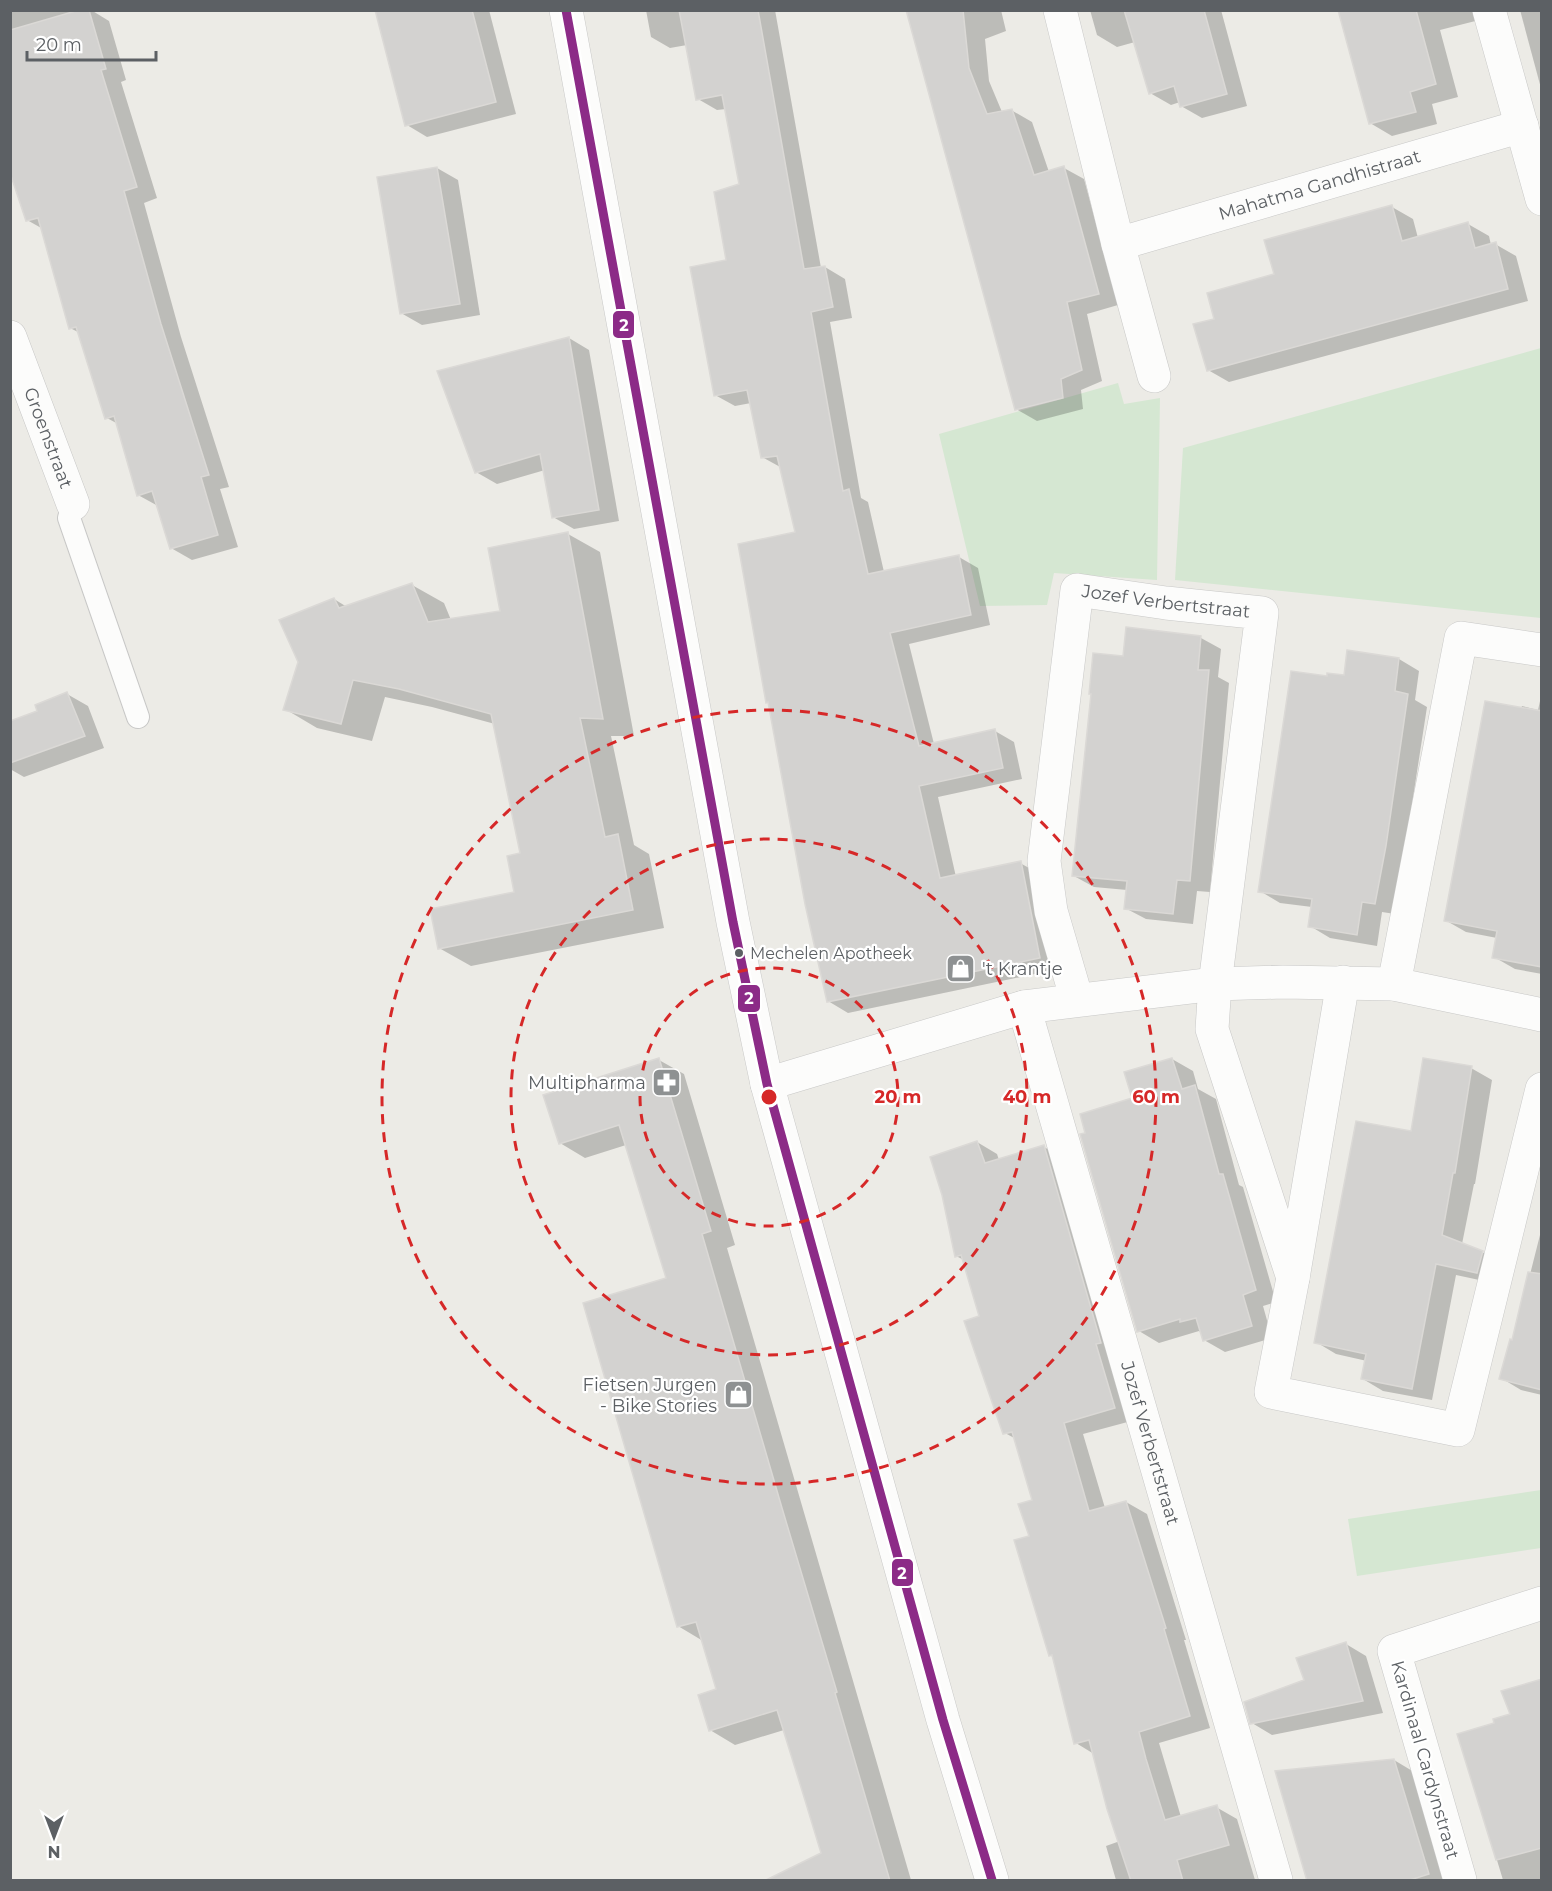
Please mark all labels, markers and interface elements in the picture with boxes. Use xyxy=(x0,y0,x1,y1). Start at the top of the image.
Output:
scale bar xyxy=(27,24,156,62)
text: 20 m xyxy=(36,34,82,56)
street label: Mahatma Gandhistraat xyxy=(1216,145,1423,225)
line badge: 2 xyxy=(612,310,635,339)
text: 2 xyxy=(619,316,629,335)
street label: Groenstraat xyxy=(19,384,77,492)
street label: Jozef Verbertstraat xyxy=(1079,580,1251,623)
place label: Mechelen Apotheek xyxy=(750,944,912,963)
marker: Mechelen Apotheek xyxy=(733,947,745,959)
shop icon: 't Krantje xyxy=(945,953,977,985)
place label: 't Krantje xyxy=(982,958,1063,980)
line badge: 2 xyxy=(737,984,761,1013)
text: 2 xyxy=(744,989,754,1008)
pharmacy icon: Multipharma xyxy=(651,1067,683,1099)
place label: Multipharma xyxy=(528,1072,646,1094)
text: 20 m xyxy=(875,1086,921,1108)
text: 40 m xyxy=(1003,1086,1051,1108)
text: 60 m xyxy=(1132,1086,1180,1108)
centre of rings xyxy=(759,1087,779,1107)
street label: Jozef Verbertstraat xyxy=(1116,1358,1184,1528)
place label: Fietsen Jurgen - Bike Stories xyxy=(583,1374,717,1417)
shop icon: Fietsen Jurgen - Bike Stories xyxy=(722,1379,754,1411)
line badge: 2 xyxy=(891,1558,914,1587)
text: 2 xyxy=(897,1564,907,1583)
street label: Kardinaal Cardynstraat xyxy=(1386,1658,1464,1862)
north arrow xyxy=(24,1807,84,1867)
text: N xyxy=(48,1842,60,1861)

